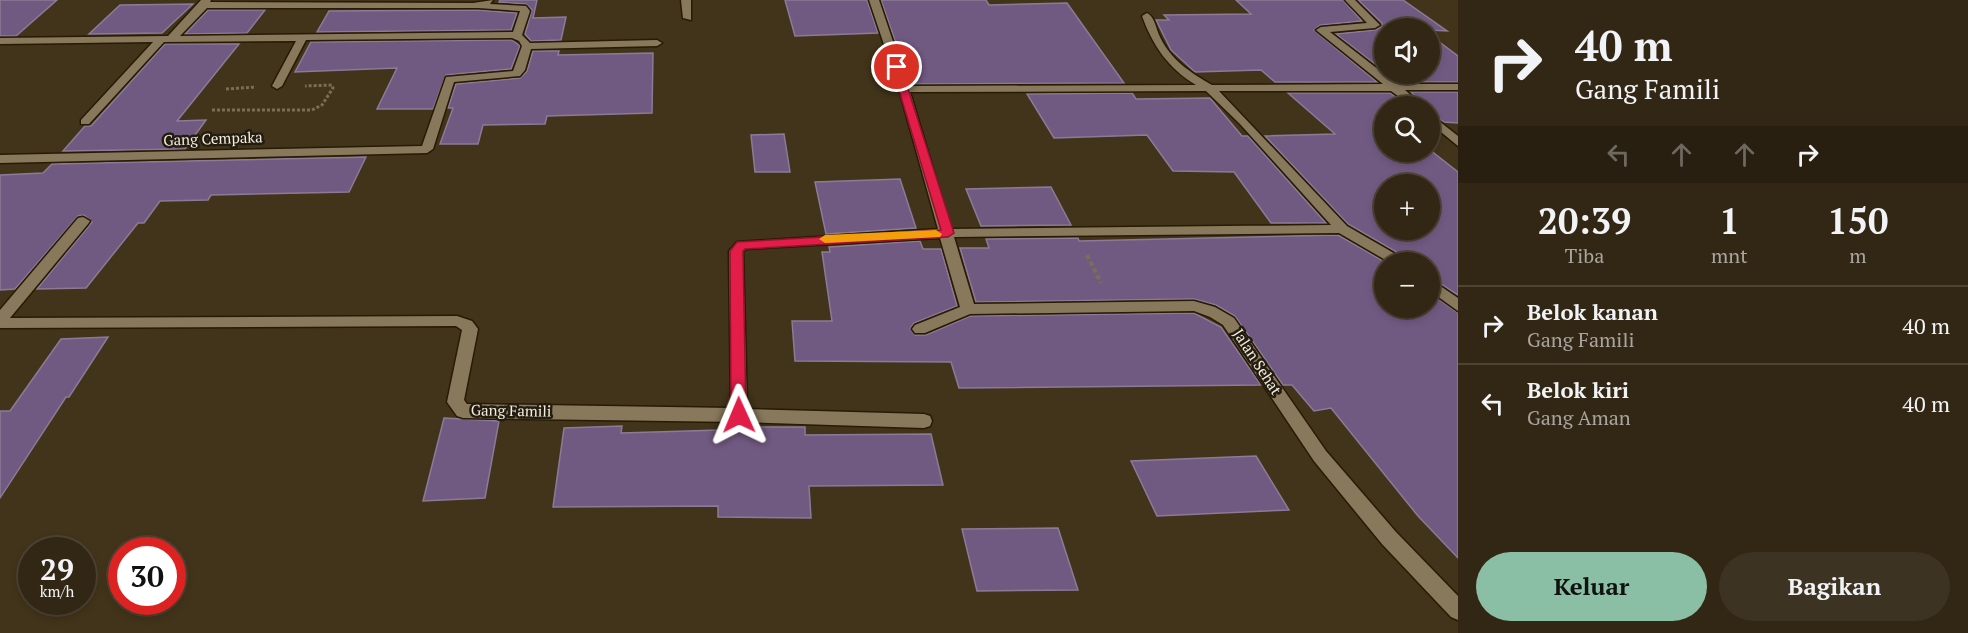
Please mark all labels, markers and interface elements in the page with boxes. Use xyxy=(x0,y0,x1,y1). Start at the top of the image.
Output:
text: 40 m xyxy=(1575,17,1673,73)
map controls xyxy=(1374,18,1440,318)
button: sound xyxy=(1374,18,1440,84)
icon: right xyxy=(1476,24,1554,102)
pin xyxy=(871,41,922,92)
icon: arrive xyxy=(880,50,913,83)
text: Gang Famili xyxy=(1575,71,1720,107)
button: search xyxy=(1374,96,1440,162)
street label: Gang Cempaka xyxy=(163,126,263,150)
icon: left xyxy=(1602,138,1635,171)
icon: ahead xyxy=(1665,138,1698,171)
icon: ahead xyxy=(1728,138,1761,171)
icon: right xyxy=(1791,138,1824,171)
button: + xyxy=(1374,174,1440,240)
text: 20:39 xyxy=(1538,197,1631,244)
text: 1 xyxy=(1719,197,1740,244)
text: 150 xyxy=(1827,197,1888,244)
text: Tiba xyxy=(1565,242,1604,269)
text: mnt xyxy=(1711,242,1748,269)
text: m xyxy=(1849,242,1866,269)
button: − xyxy=(1374,252,1440,318)
text: Belok kanan xyxy=(1527,297,1658,326)
icon: right xyxy=(1476,309,1509,342)
text: 40 m xyxy=(1902,311,1950,340)
street label: Jalan Sehat xyxy=(1229,325,1287,399)
text: Gang Famili xyxy=(1527,326,1634,353)
text: Belok kiri xyxy=(1527,375,1629,404)
position arrow xyxy=(707,383,771,447)
icon: left xyxy=(1476,387,1509,420)
text: 40 m xyxy=(1902,389,1950,418)
street label: Gang Famili xyxy=(471,399,551,421)
text: Gang Aman xyxy=(1527,404,1631,431)
speed limit sign: 30 xyxy=(108,537,186,615)
text: 29 xyxy=(40,549,74,589)
button: Keluar xyxy=(1476,552,1707,621)
button: Bagikan xyxy=(1719,552,1950,621)
text: km/h xyxy=(40,581,74,601)

